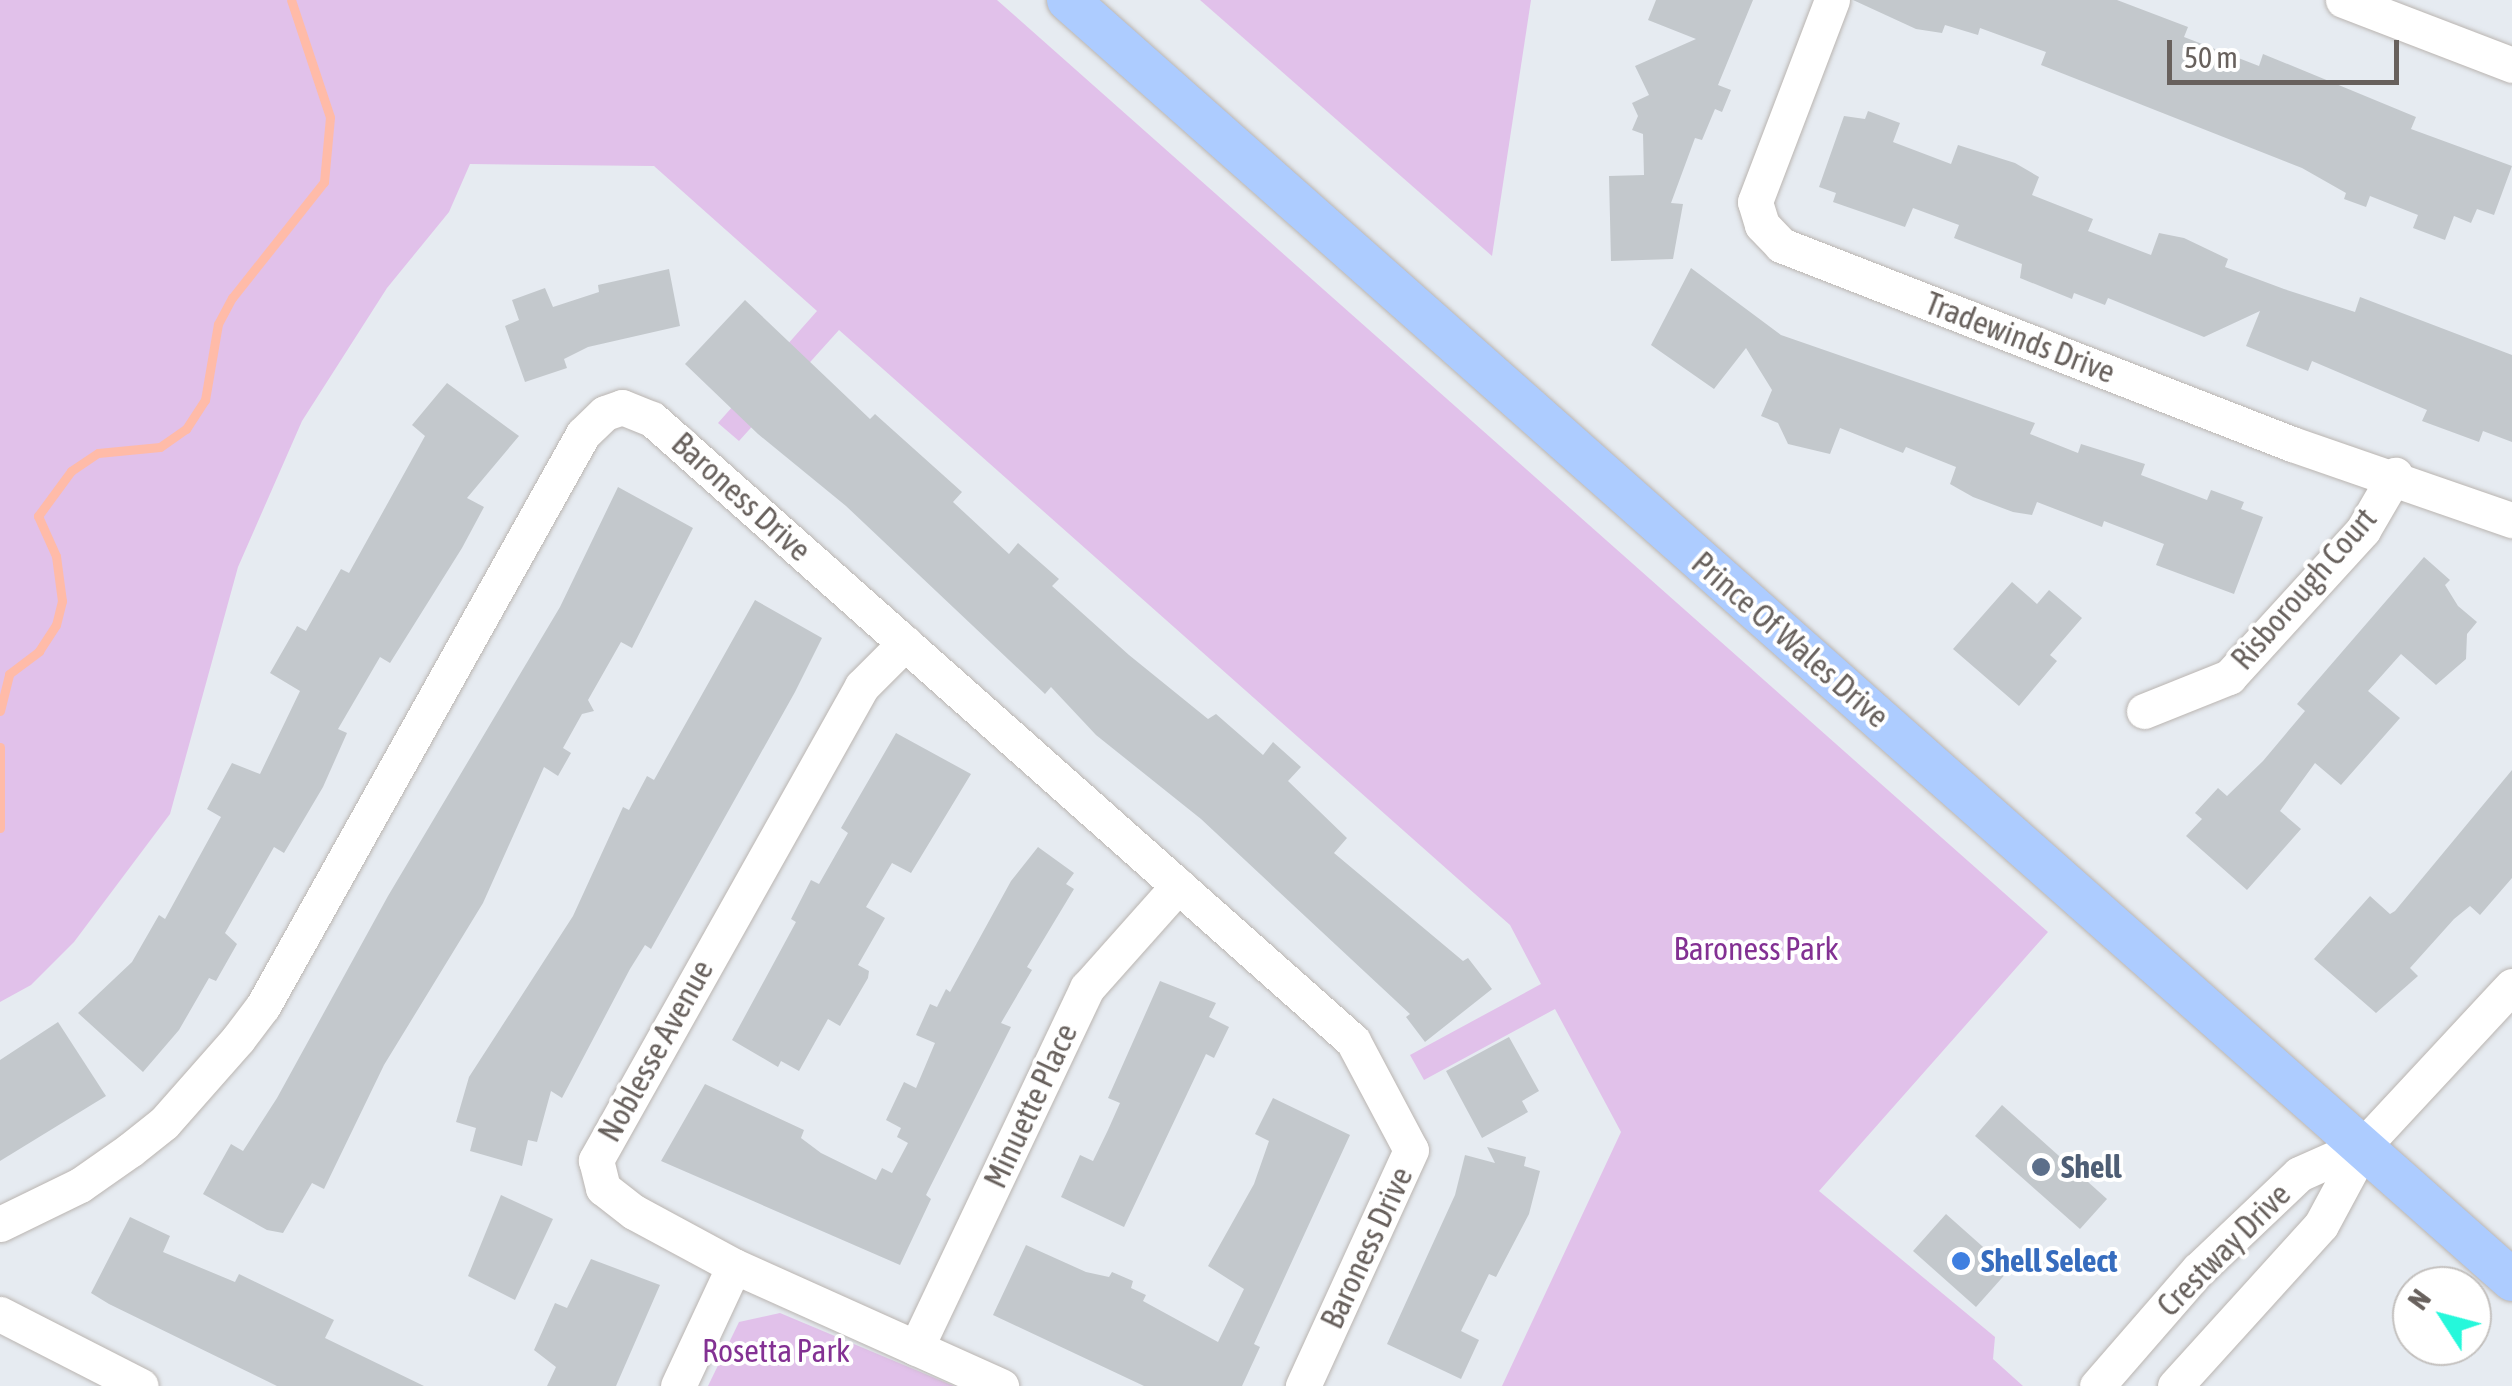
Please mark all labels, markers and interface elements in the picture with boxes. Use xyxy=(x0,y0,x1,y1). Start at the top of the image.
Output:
scale bar xyxy=(2172,20,2404,82)
text: 50 m xyxy=(2184,40,2238,74)
street label: Tradewinds Drive xyxy=(1920,284,2120,392)
street label: Baroness Drive xyxy=(664,425,818,569)
street label: Risborough Court xyxy=(2223,500,2385,678)
street label: Prince Of Wales Drive xyxy=(1684,544,1896,736)
park label: Baroness Park xyxy=(1674,930,1838,968)
street label: Noblesse Avenue xyxy=(590,953,722,1149)
street label: Minuette Place xyxy=(976,1018,1086,1194)
place label: Shell xyxy=(2061,1148,2121,1186)
marker: Shell xyxy=(2030,1156,2052,1178)
street label: Baroness Drive xyxy=(1313,1161,1421,1335)
street label: Crestway Drive xyxy=(2150,1176,2298,1324)
place label: Shell Select xyxy=(1981,1242,2117,1280)
marker: Shell Select xyxy=(1950,1250,1972,1272)
north arrow xyxy=(2392,1266,2492,1366)
text: N xyxy=(2402,1283,2437,1316)
park label: Rosetta Park xyxy=(702,1332,850,1370)

